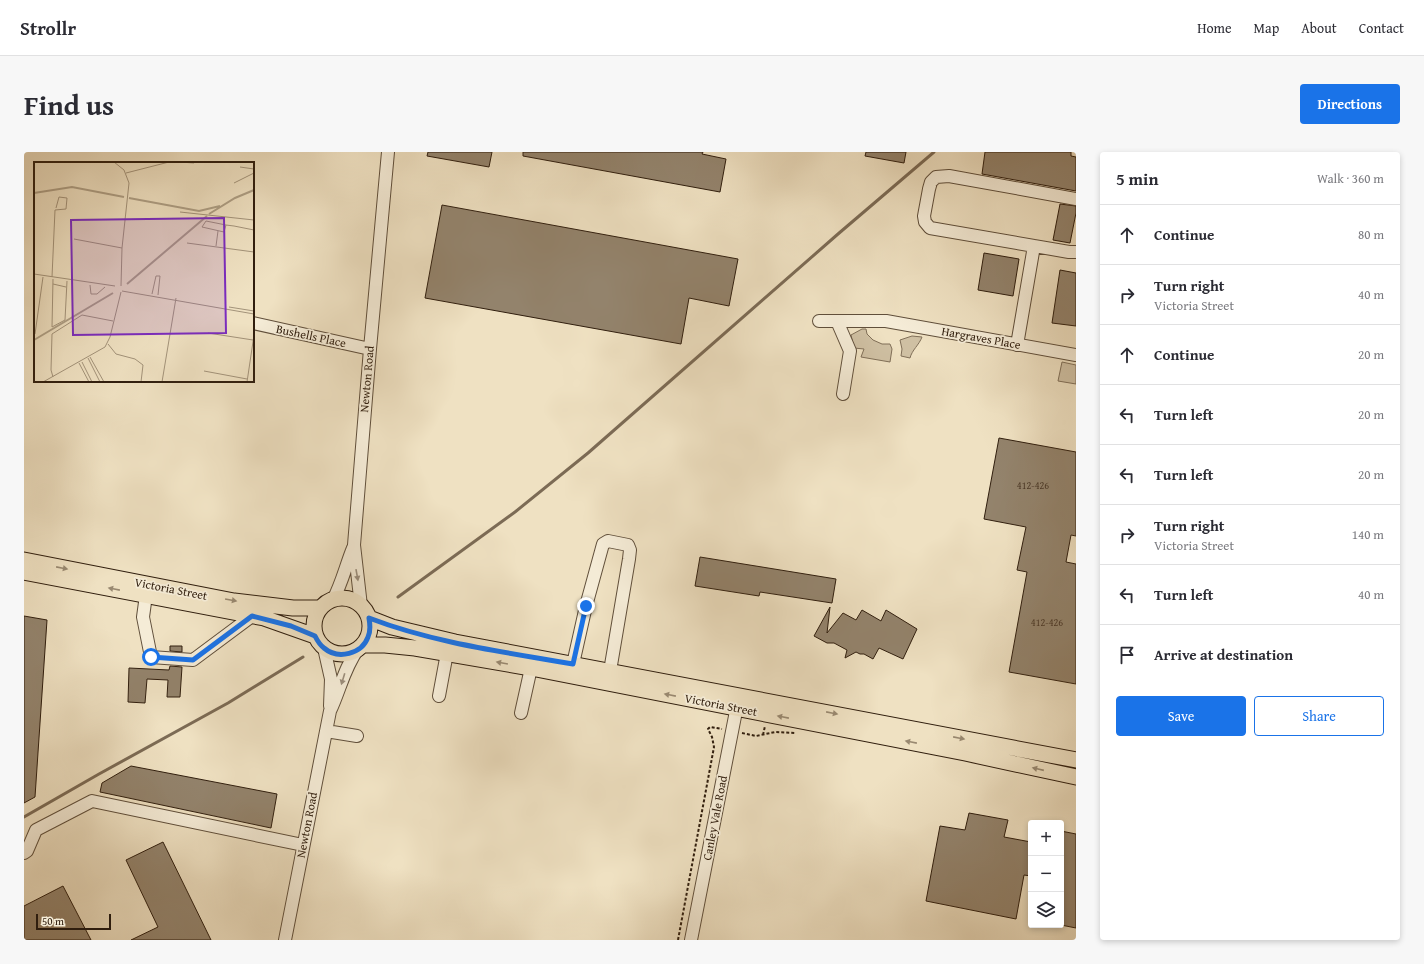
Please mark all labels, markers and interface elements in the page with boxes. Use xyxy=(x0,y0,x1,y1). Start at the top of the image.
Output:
text: Strollr xyxy=(20,14,76,42)
text: Home xyxy=(1197,18,1232,38)
text: Map xyxy=(1254,18,1279,38)
text: About xyxy=(1301,18,1337,38)
text: Contact xyxy=(1359,18,1404,38)
text: Find us xyxy=(24,84,114,125)
button: Directions xyxy=(1300,84,1400,124)
inset map xyxy=(34,162,254,382)
text: 5 min xyxy=(1116,166,1158,191)
text: Walk · 360 m xyxy=(1317,169,1384,188)
icon: ahead xyxy=(1116,224,1138,246)
text: Continue xyxy=(1154,224,1215,245)
text: 80 m xyxy=(1358,225,1384,244)
text: Turn right xyxy=(1154,275,1225,296)
icon: right xyxy=(1116,284,1138,306)
text: 40 m xyxy=(1358,285,1384,304)
text: Victoria Street xyxy=(1154,296,1234,315)
street label: Bushells Place xyxy=(275,320,348,351)
street label: Hargraves Place xyxy=(940,322,1022,353)
street label: Newton Road xyxy=(355,344,378,413)
icon: ahead xyxy=(1116,344,1138,366)
text: Continue xyxy=(1154,344,1215,365)
text: 20 m xyxy=(1358,345,1384,364)
icon: left xyxy=(1116,404,1138,426)
text: Turn left xyxy=(1154,404,1213,425)
text: 20 m xyxy=(1358,405,1384,424)
icon: left xyxy=(1116,464,1138,486)
text: Turn left xyxy=(1154,464,1213,485)
text: 20 m xyxy=(1358,465,1384,484)
house number: 412-426 xyxy=(1017,478,1049,493)
text: Turn right xyxy=(1154,515,1225,536)
icon: right xyxy=(1116,524,1138,546)
text: 140 m xyxy=(1352,525,1384,544)
text: Victoria Street xyxy=(1154,536,1234,555)
one-way arrow xyxy=(56,565,68,571)
one-way arrow xyxy=(354,569,360,581)
street label: Victoria Street xyxy=(133,573,210,604)
icon: left xyxy=(1116,584,1138,606)
text: Turn left xyxy=(1154,584,1213,605)
text: 40 m xyxy=(1358,585,1384,604)
one-way arrow xyxy=(108,586,120,592)
one-way arrow xyxy=(225,597,237,603)
route end xyxy=(577,597,595,615)
house number: 412-426 xyxy=(1031,615,1063,630)
icon: arrive xyxy=(1116,644,1138,666)
text: Arrive at destination xyxy=(1154,644,1293,665)
route start xyxy=(142,648,160,666)
one-way arrow xyxy=(495,659,508,665)
one-way arrow xyxy=(339,674,345,686)
street label: Victoria Street xyxy=(683,689,760,720)
one-way arrow xyxy=(664,692,677,698)
button: Save xyxy=(1116,696,1246,736)
button: Share xyxy=(1254,696,1384,736)
one-way arrow xyxy=(826,711,838,717)
one-way arrow xyxy=(777,714,789,720)
one-way arrow xyxy=(953,736,965,742)
one-way arrow xyxy=(905,739,917,745)
one-way arrow xyxy=(1032,765,1044,771)
street label: Canley Vale Road xyxy=(698,773,731,862)
street label: Newton Road xyxy=(292,790,321,859)
map controls xyxy=(1028,820,1064,928)
button: + xyxy=(1028,820,1064,856)
button: − xyxy=(1028,856,1064,892)
button: layers xyxy=(1028,892,1064,928)
scale bar xyxy=(36,912,111,931)
text: 50 m xyxy=(42,913,64,929)

